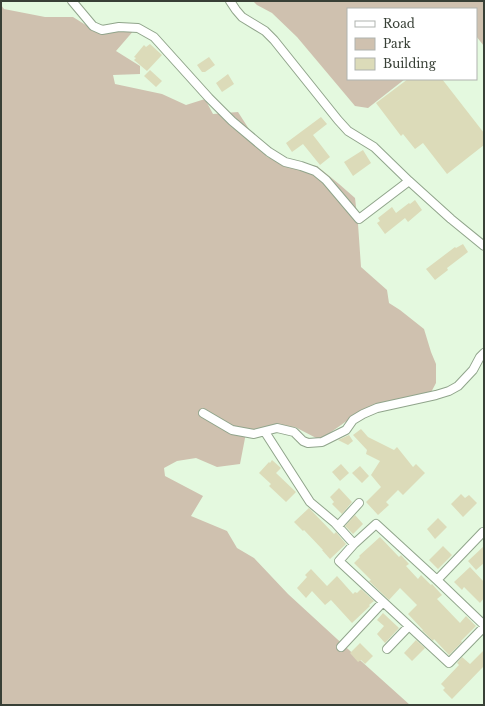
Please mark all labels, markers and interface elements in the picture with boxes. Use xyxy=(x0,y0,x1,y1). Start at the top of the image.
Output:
legend xyxy=(347,8,477,80)
text: Road xyxy=(383,16,415,31)
text: Park xyxy=(383,36,411,51)
text: Building xyxy=(383,56,437,71)

